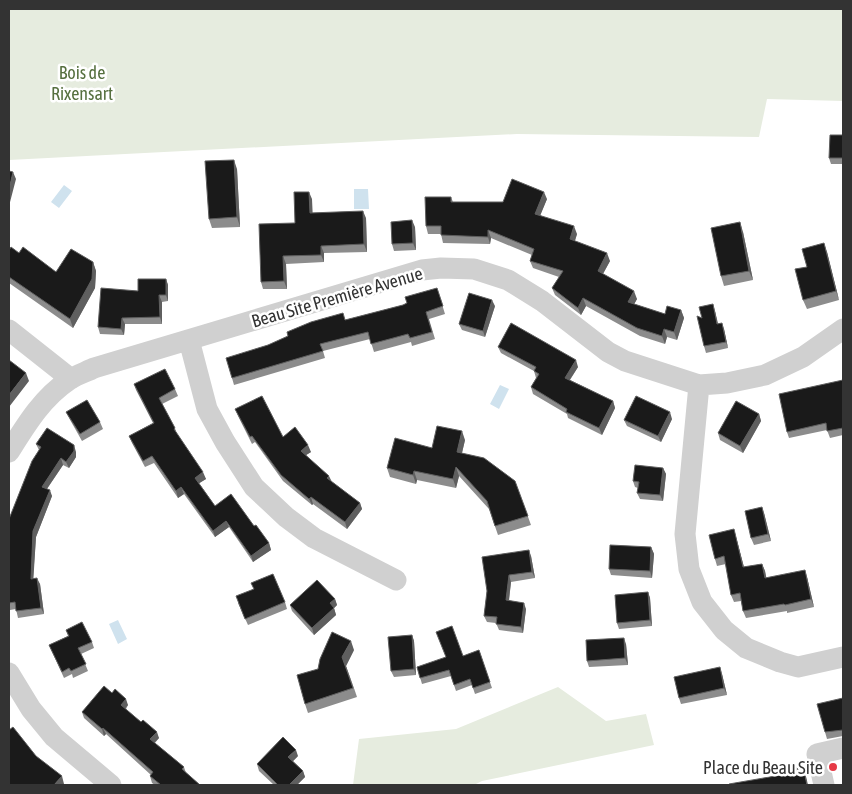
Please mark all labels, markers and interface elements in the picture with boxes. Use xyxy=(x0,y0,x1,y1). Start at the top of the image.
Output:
park label: Bois de Rixensart xyxy=(51,62,113,104)
street label: Beau Site Première Avenue xyxy=(249,263,425,331)
place label: Place du Beau Site xyxy=(703,757,823,778)
marker: Place du Beau Site xyxy=(827,761,839,773)

